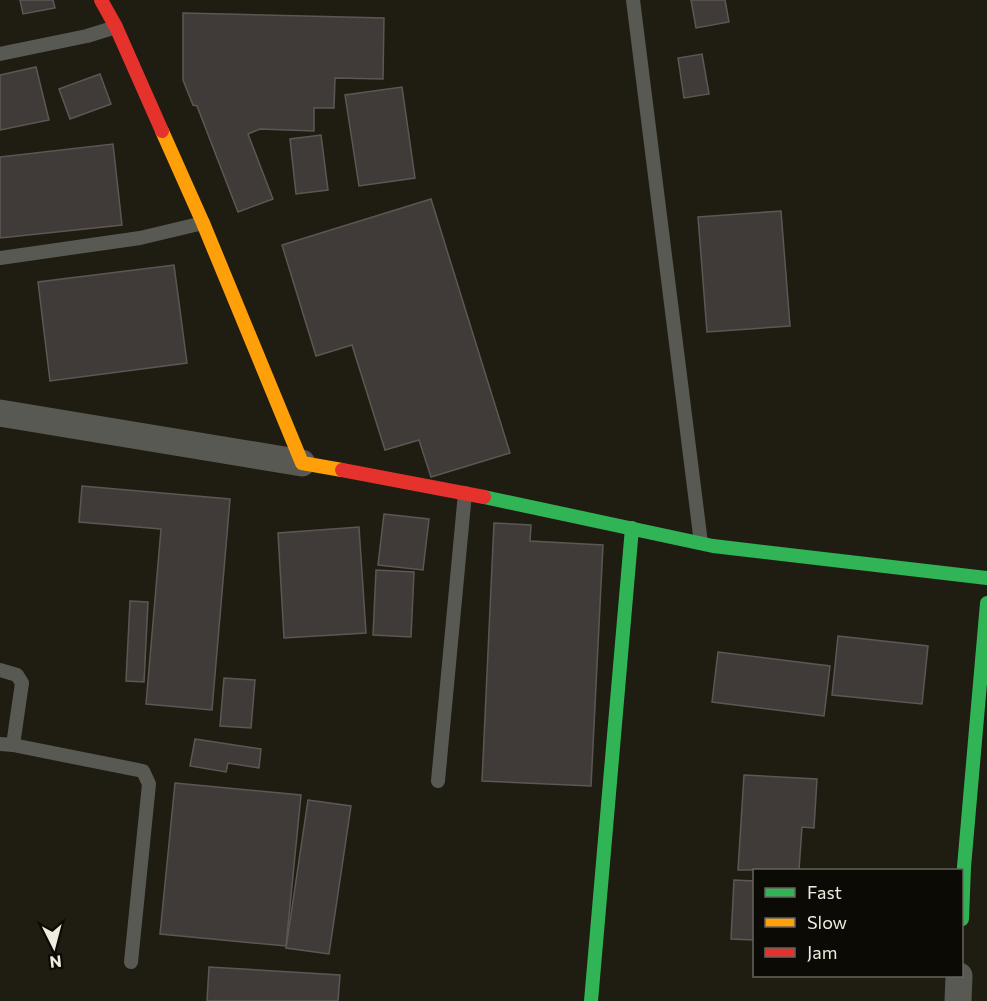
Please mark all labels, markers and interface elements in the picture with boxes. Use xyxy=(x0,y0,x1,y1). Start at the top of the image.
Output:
legend xyxy=(753,869,963,977)
text: Fast xyxy=(807,881,842,903)
text: Slow xyxy=(807,911,847,933)
north arrow xyxy=(24,917,84,977)
text: Jam xyxy=(807,941,837,963)
text: N xyxy=(49,952,63,972)

